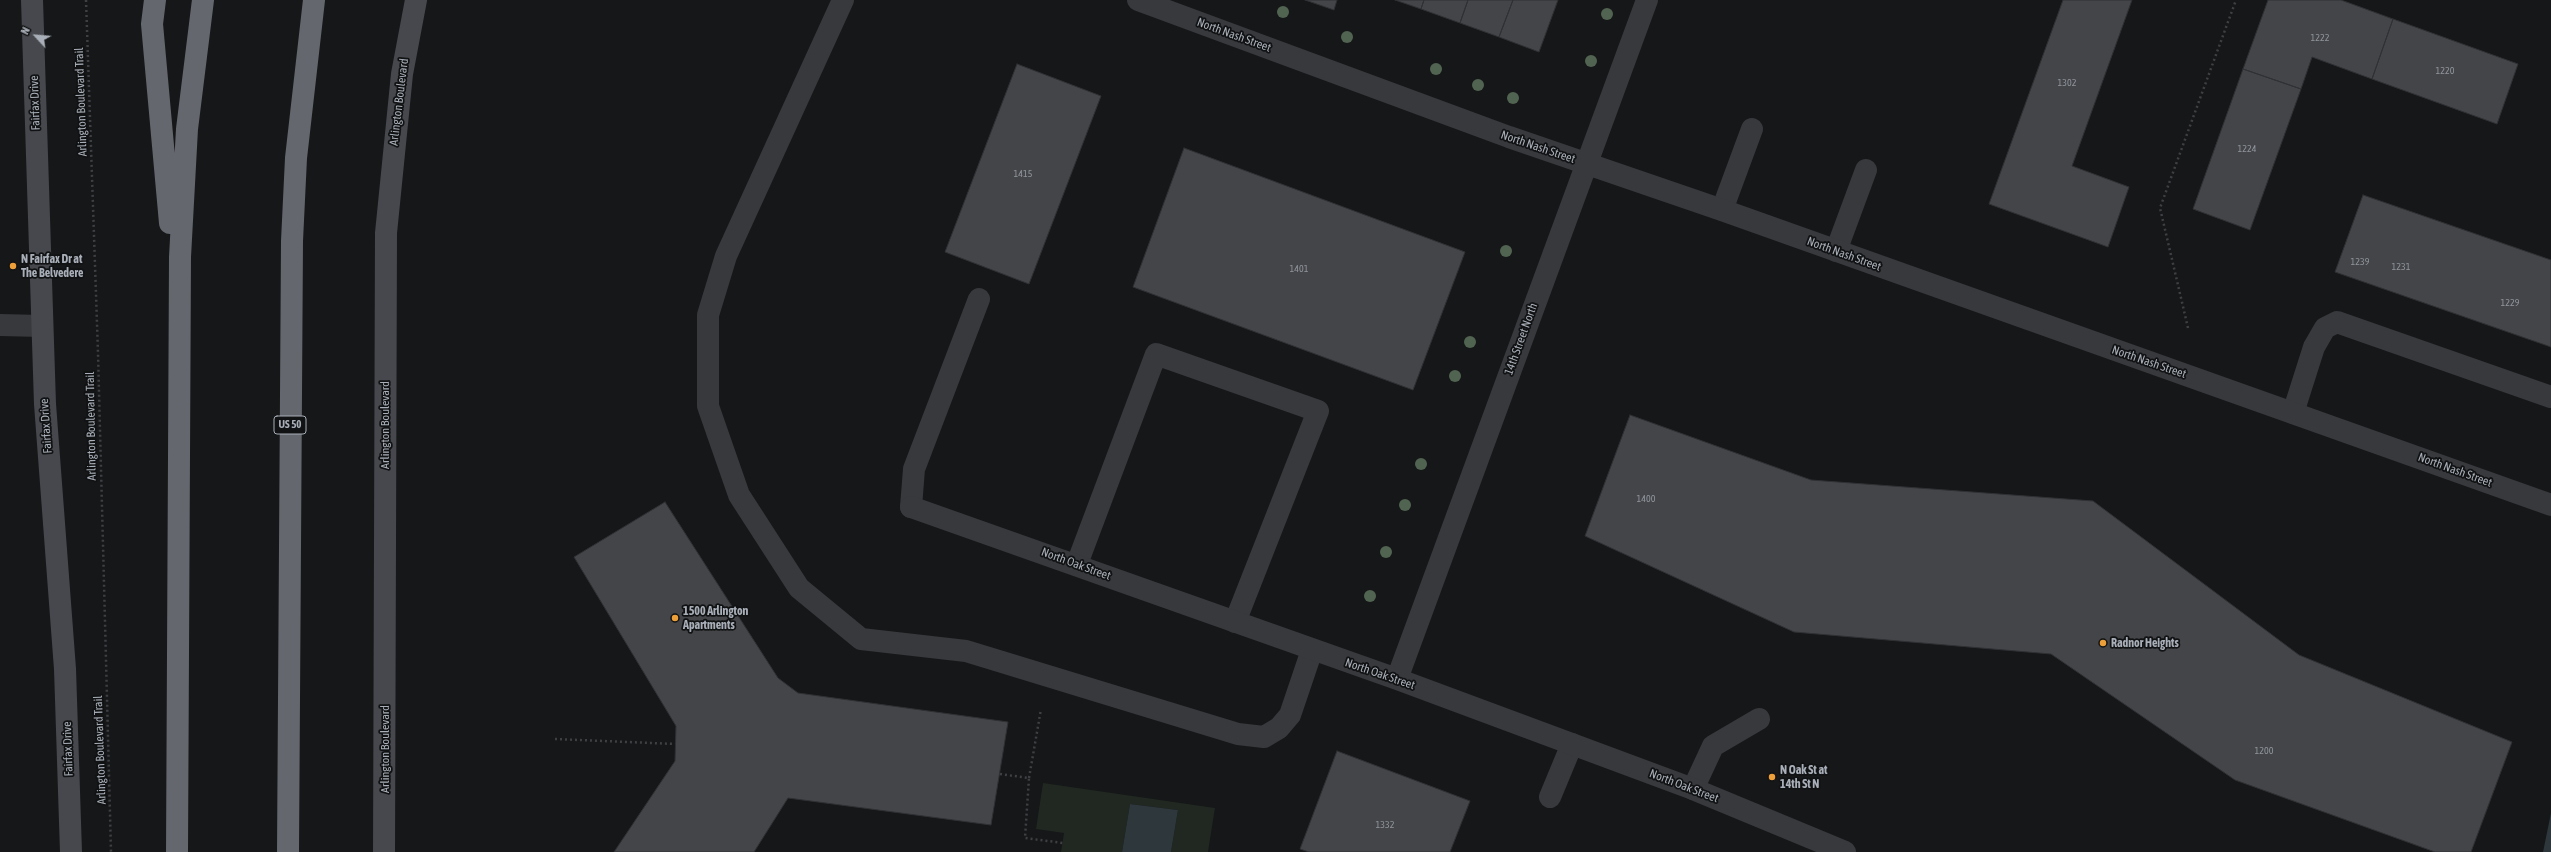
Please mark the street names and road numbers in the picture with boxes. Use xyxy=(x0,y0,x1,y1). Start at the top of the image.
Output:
street label: North Nash Street xyxy=(1195,15,1273,55)
street label: Arlington Boulevard Trail xyxy=(72,47,90,157)
street label: Arlington Boulevard xyxy=(386,57,412,147)
street label: Fairfax Drive xyxy=(27,75,43,131)
street label: North Nash Street xyxy=(1499,128,1577,166)
street label: North Nash Street xyxy=(1805,234,1883,274)
street label: 14th Street North xyxy=(1501,301,1541,377)
street label: North Nash Street xyxy=(2110,343,2188,381)
street label: Arlington Boulevard Trail xyxy=(83,371,99,481)
street label: Arlington Boulevard xyxy=(378,381,392,469)
street label: Fairfax Drive xyxy=(37,398,55,454)
road number: US 50 xyxy=(274,416,306,434)
street label: North Nash Street xyxy=(2416,450,2494,490)
street label: North Oak Street xyxy=(1039,545,1113,583)
street label: North Oak Street xyxy=(1343,655,1417,693)
street label: Arlington Boulevard Trail xyxy=(91,695,109,805)
street label: Arlington Boulevard xyxy=(378,705,392,793)
street label: Fairfax Drive xyxy=(60,721,76,777)
street label: North Oak Street xyxy=(1647,766,1721,806)

